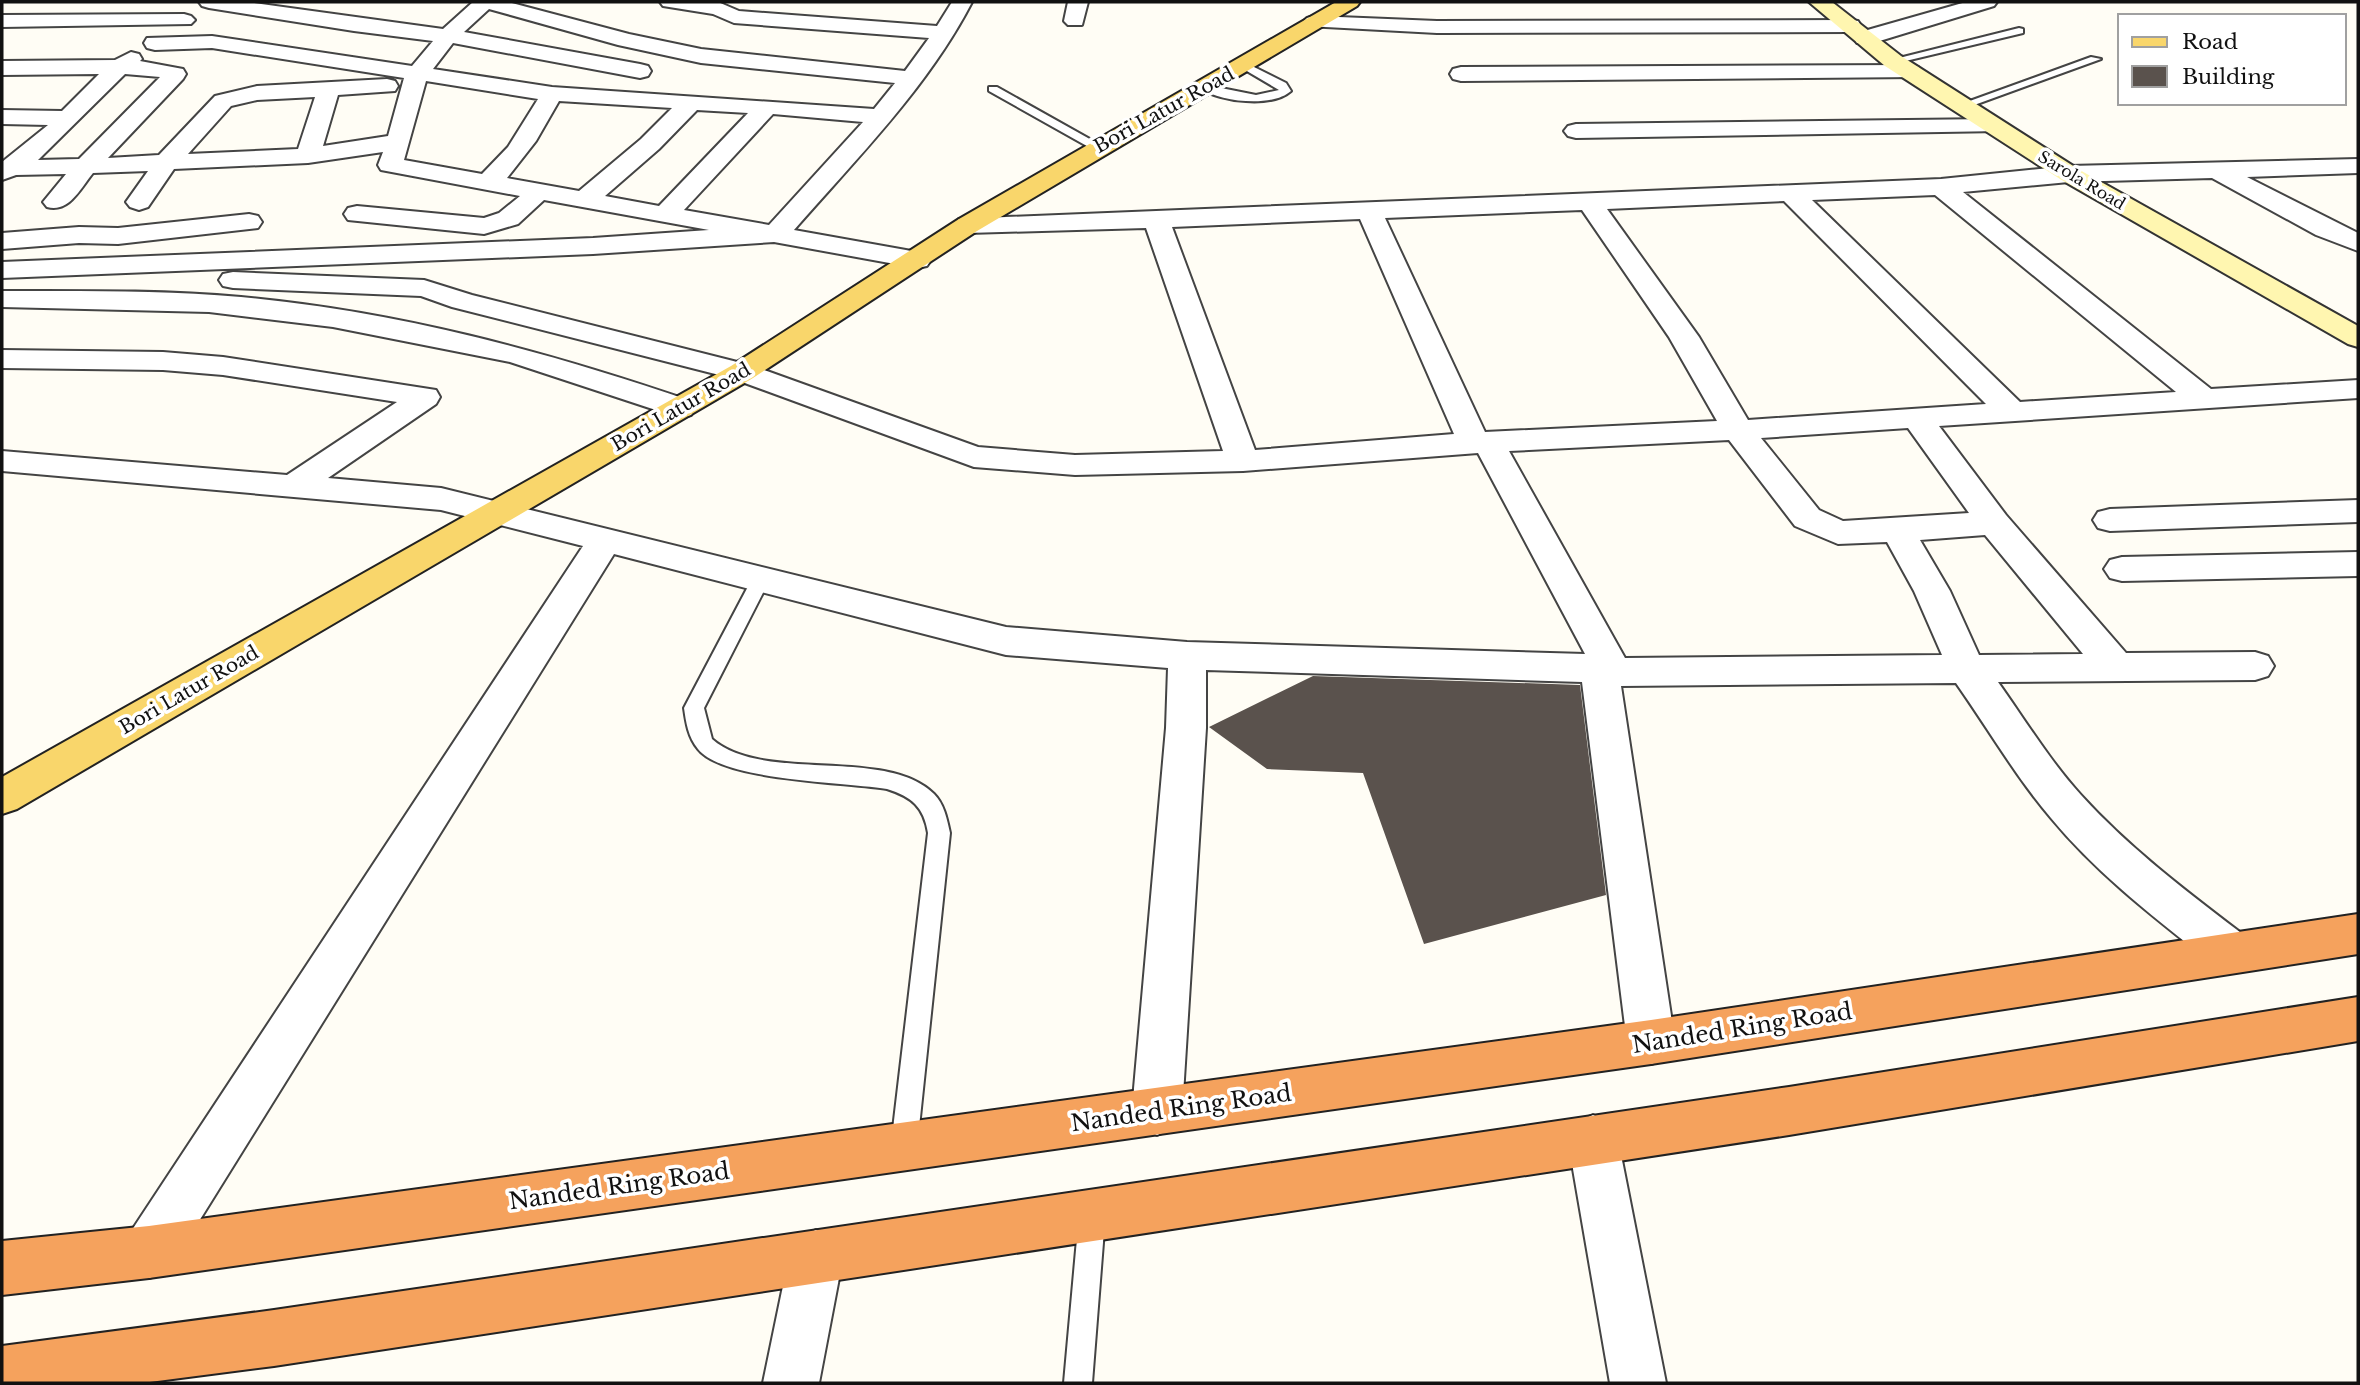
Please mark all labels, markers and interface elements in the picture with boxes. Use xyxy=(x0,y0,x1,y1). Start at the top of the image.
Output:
legend xyxy=(2118,14,2346,105)
text: Road xyxy=(2182,29,2238,55)
street label: Bori Latur Road xyxy=(1090,62,1238,158)
text: Building xyxy=(2182,64,2275,90)
street label: Sarola Road xyxy=(2035,146,2129,214)
street label: Bori Latur Road xyxy=(607,358,755,456)
street label: Bori Latur Road xyxy=(115,641,263,739)
street label: Nanded Ring Road xyxy=(1630,997,1854,1059)
street label: Nanded Ring Road xyxy=(1069,1079,1293,1137)
street label: Nanded Ring Road xyxy=(507,1157,731,1215)

